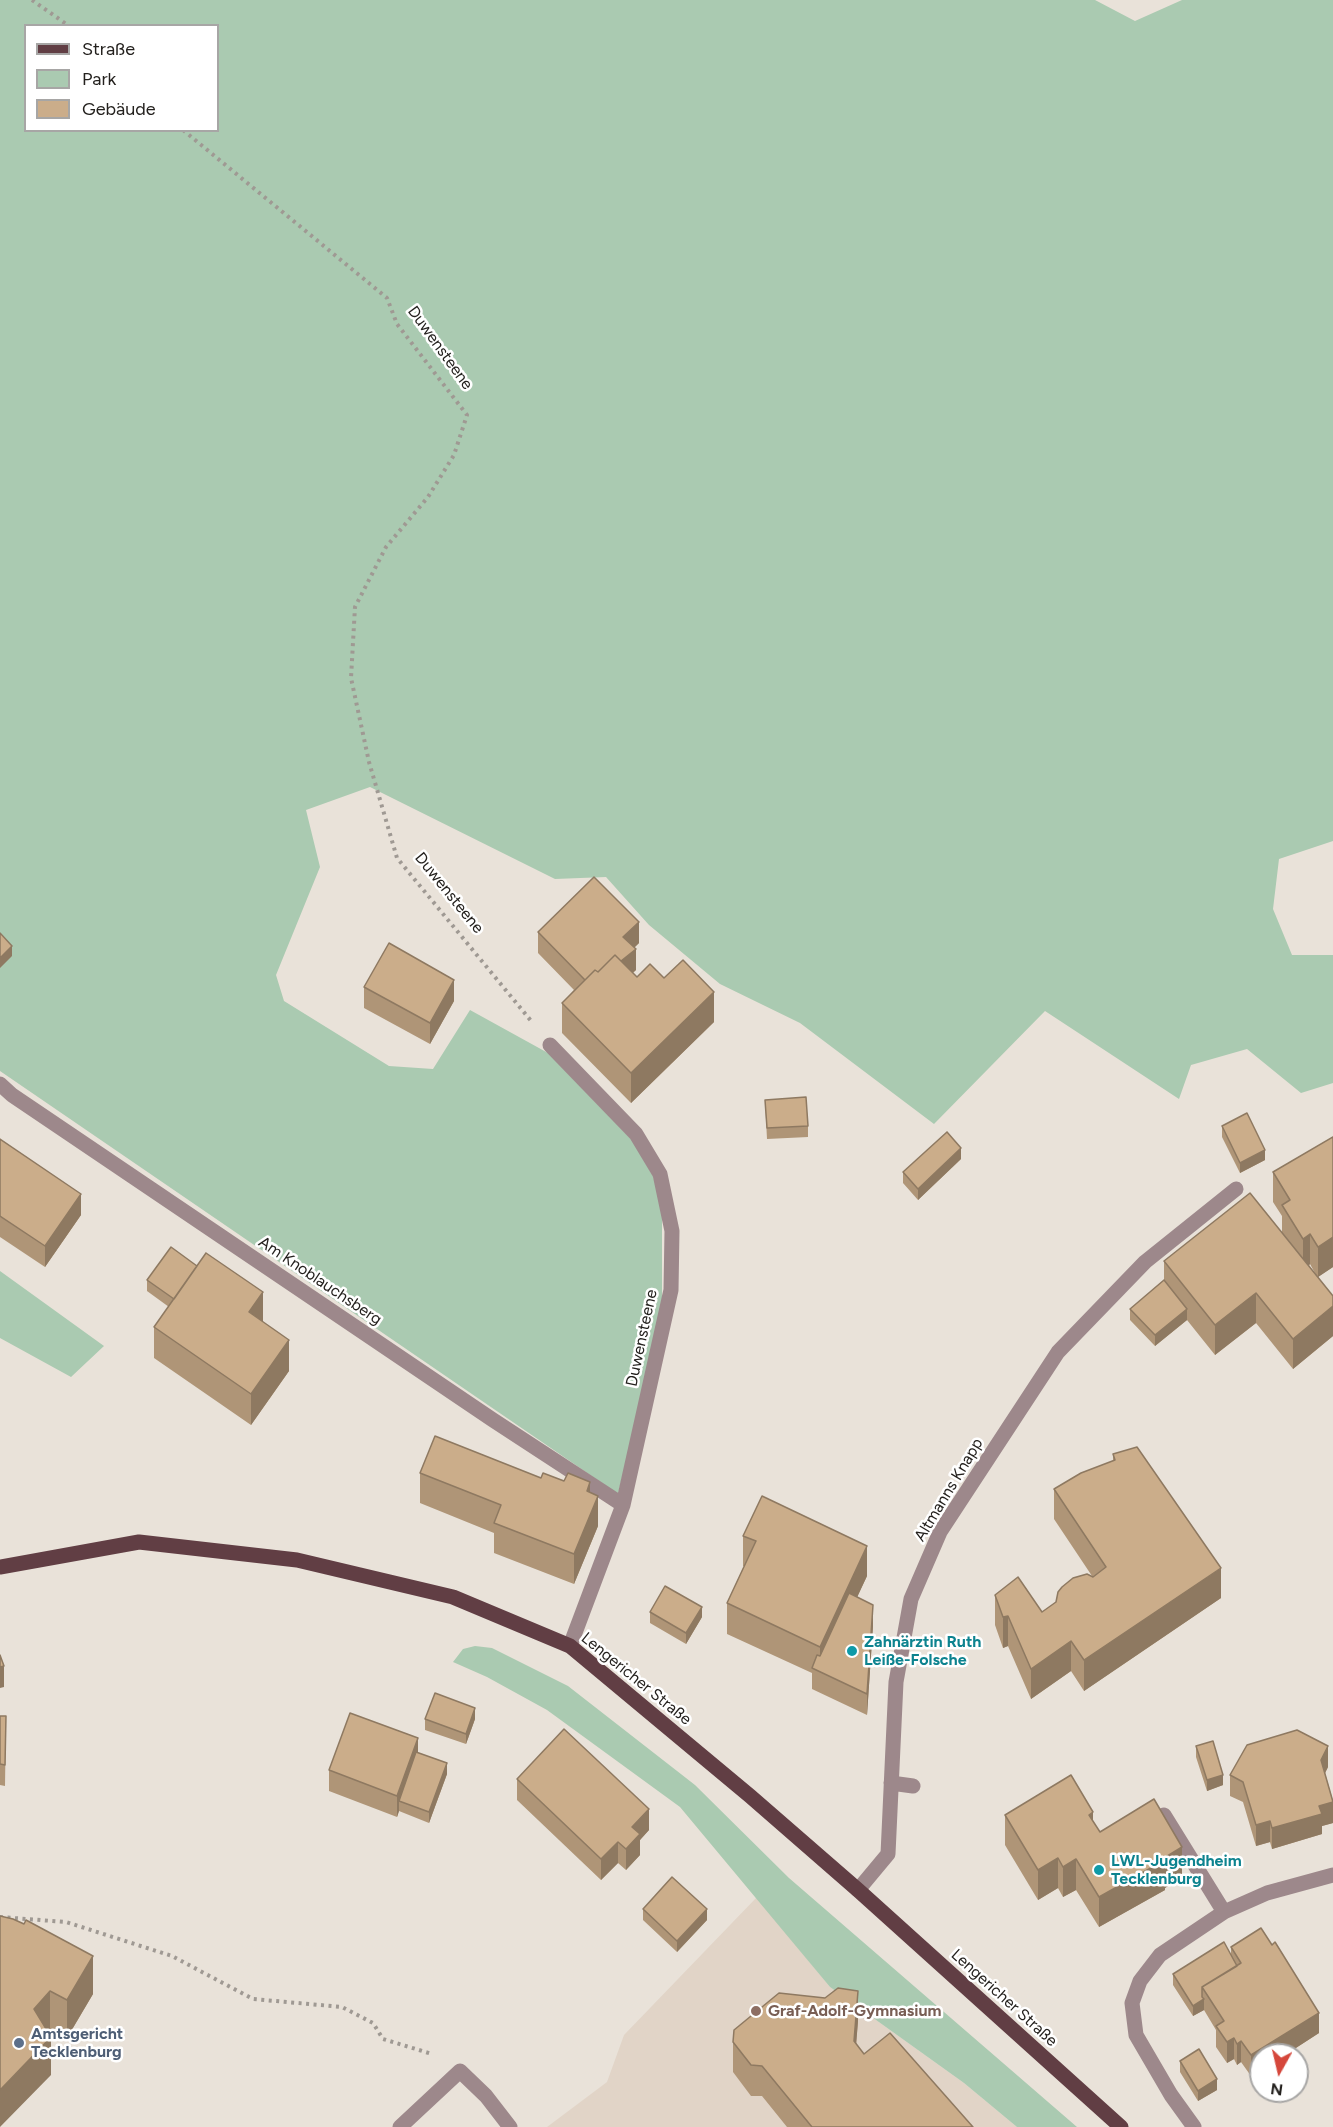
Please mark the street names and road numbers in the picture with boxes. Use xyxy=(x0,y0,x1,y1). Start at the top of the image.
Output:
street label: Duwensteene xyxy=(403,302,477,394)
street label: Duwensteene xyxy=(411,849,487,937)
street label: Am Knoblauchsberg xyxy=(255,1233,385,1329)
street label: Duwensteene xyxy=(622,1288,662,1388)
street label: Altmanns Knapp xyxy=(911,1435,987,1545)
street label: Lengericher Straße xyxy=(577,1629,695,1729)
street label: Lengericher Straße xyxy=(947,1945,1061,2051)

